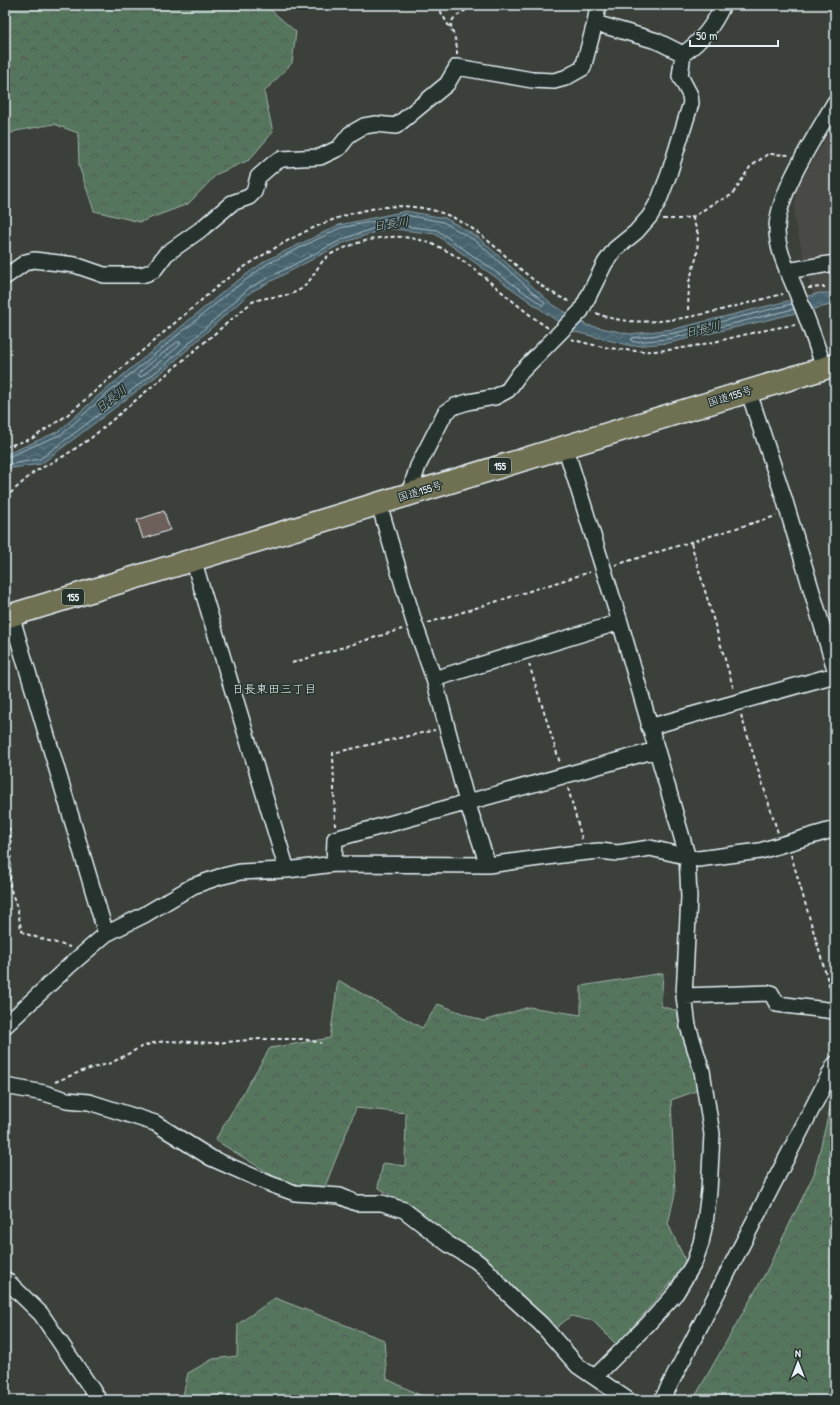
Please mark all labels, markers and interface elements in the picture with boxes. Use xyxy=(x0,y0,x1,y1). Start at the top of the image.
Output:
scale bar xyxy=(690,22,778,48)
text: 50 m xyxy=(696,27,717,44)
water label: 日長川 xyxy=(372,213,410,234)
water label: 日長川 xyxy=(683,316,722,341)
water label: 日長川 xyxy=(91,381,130,416)
street label: 国道155号 xyxy=(706,383,754,409)
road number: 155 xyxy=(489,458,511,474)
street label: 国道155号 xyxy=(396,478,444,504)
road number: 155 xyxy=(62,589,84,605)
district label: 日長東田三丁目 xyxy=(232,680,316,697)
north arrow xyxy=(778,1343,818,1383)
text: N xyxy=(795,1346,801,1360)

